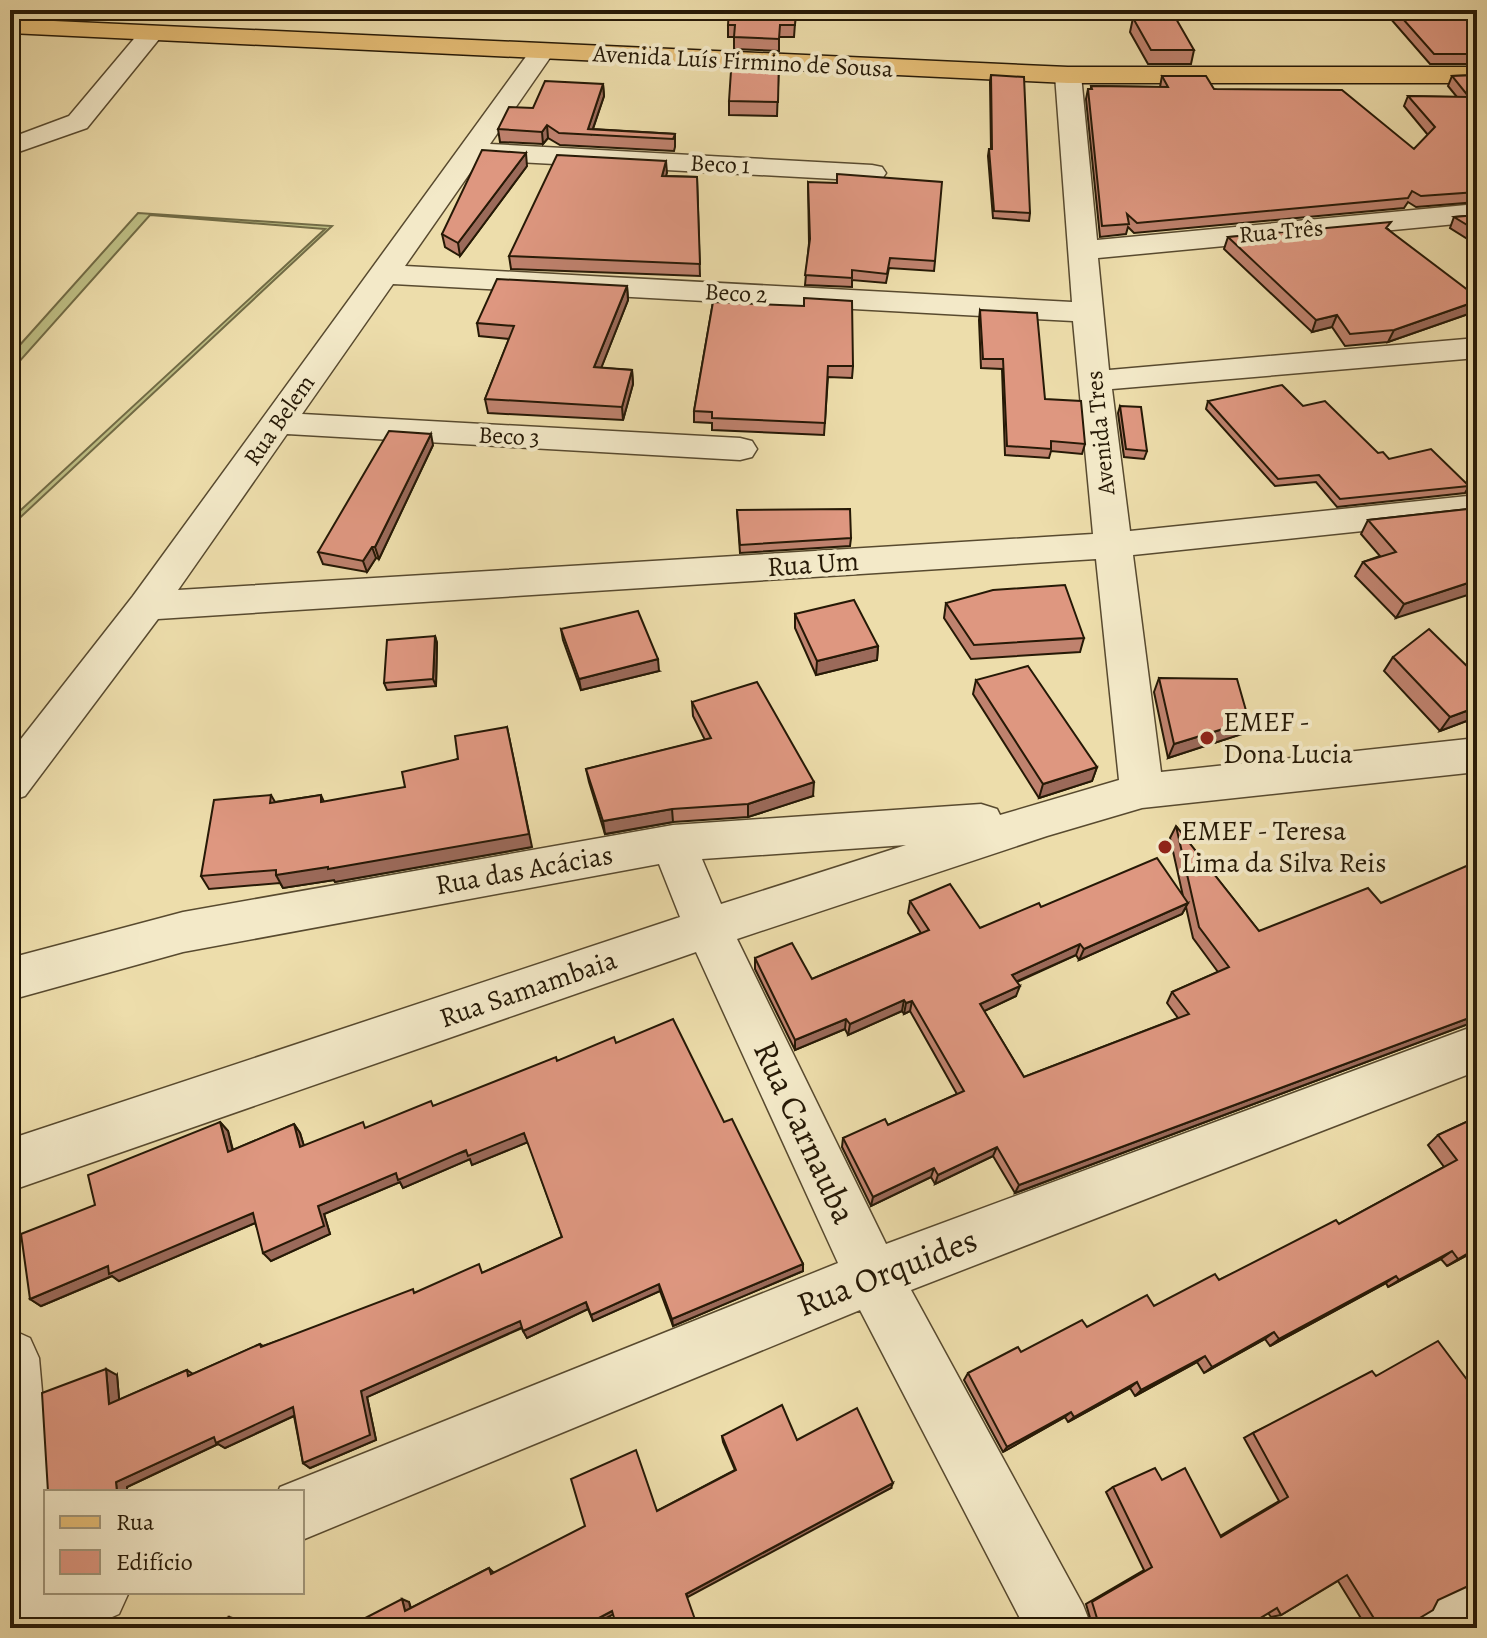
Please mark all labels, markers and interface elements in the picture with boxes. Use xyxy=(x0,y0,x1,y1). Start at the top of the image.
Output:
street label: Avenida Luís Firmino de Sousa xyxy=(591,37,895,85)
street label: Beco 1 xyxy=(689,146,751,182)
street label: Rua Três xyxy=(1237,211,1325,251)
street label: Beco 2 xyxy=(704,275,768,311)
street label: Rua Belem xyxy=(236,368,322,472)
street label: Avenida Tres xyxy=(1078,369,1123,498)
street label: Beco 3 xyxy=(478,418,540,454)
street label: Rua Um xyxy=(766,542,860,586)
place label: EMEF - Dona Lucia xyxy=(1223,703,1353,773)
marker: EMEF - Dona Lucia xyxy=(1198,729,1216,747)
place label: EMEF - Teresa Lima da Silva Reis xyxy=(1181,812,1386,882)
street label: Rua das Acácias xyxy=(432,836,616,904)
marker: EMEF - Teresa Lima da Silva Reis xyxy=(1156,838,1174,856)
street label: Rua Samambaia xyxy=(434,941,622,1037)
street label: Rua Carnauba xyxy=(742,1033,868,1231)
street label: Rua Orquides xyxy=(790,1216,984,1328)
legend xyxy=(44,1490,304,1594)
text: Rua xyxy=(116,1506,155,1538)
text: Edifício xyxy=(116,1546,193,1578)

